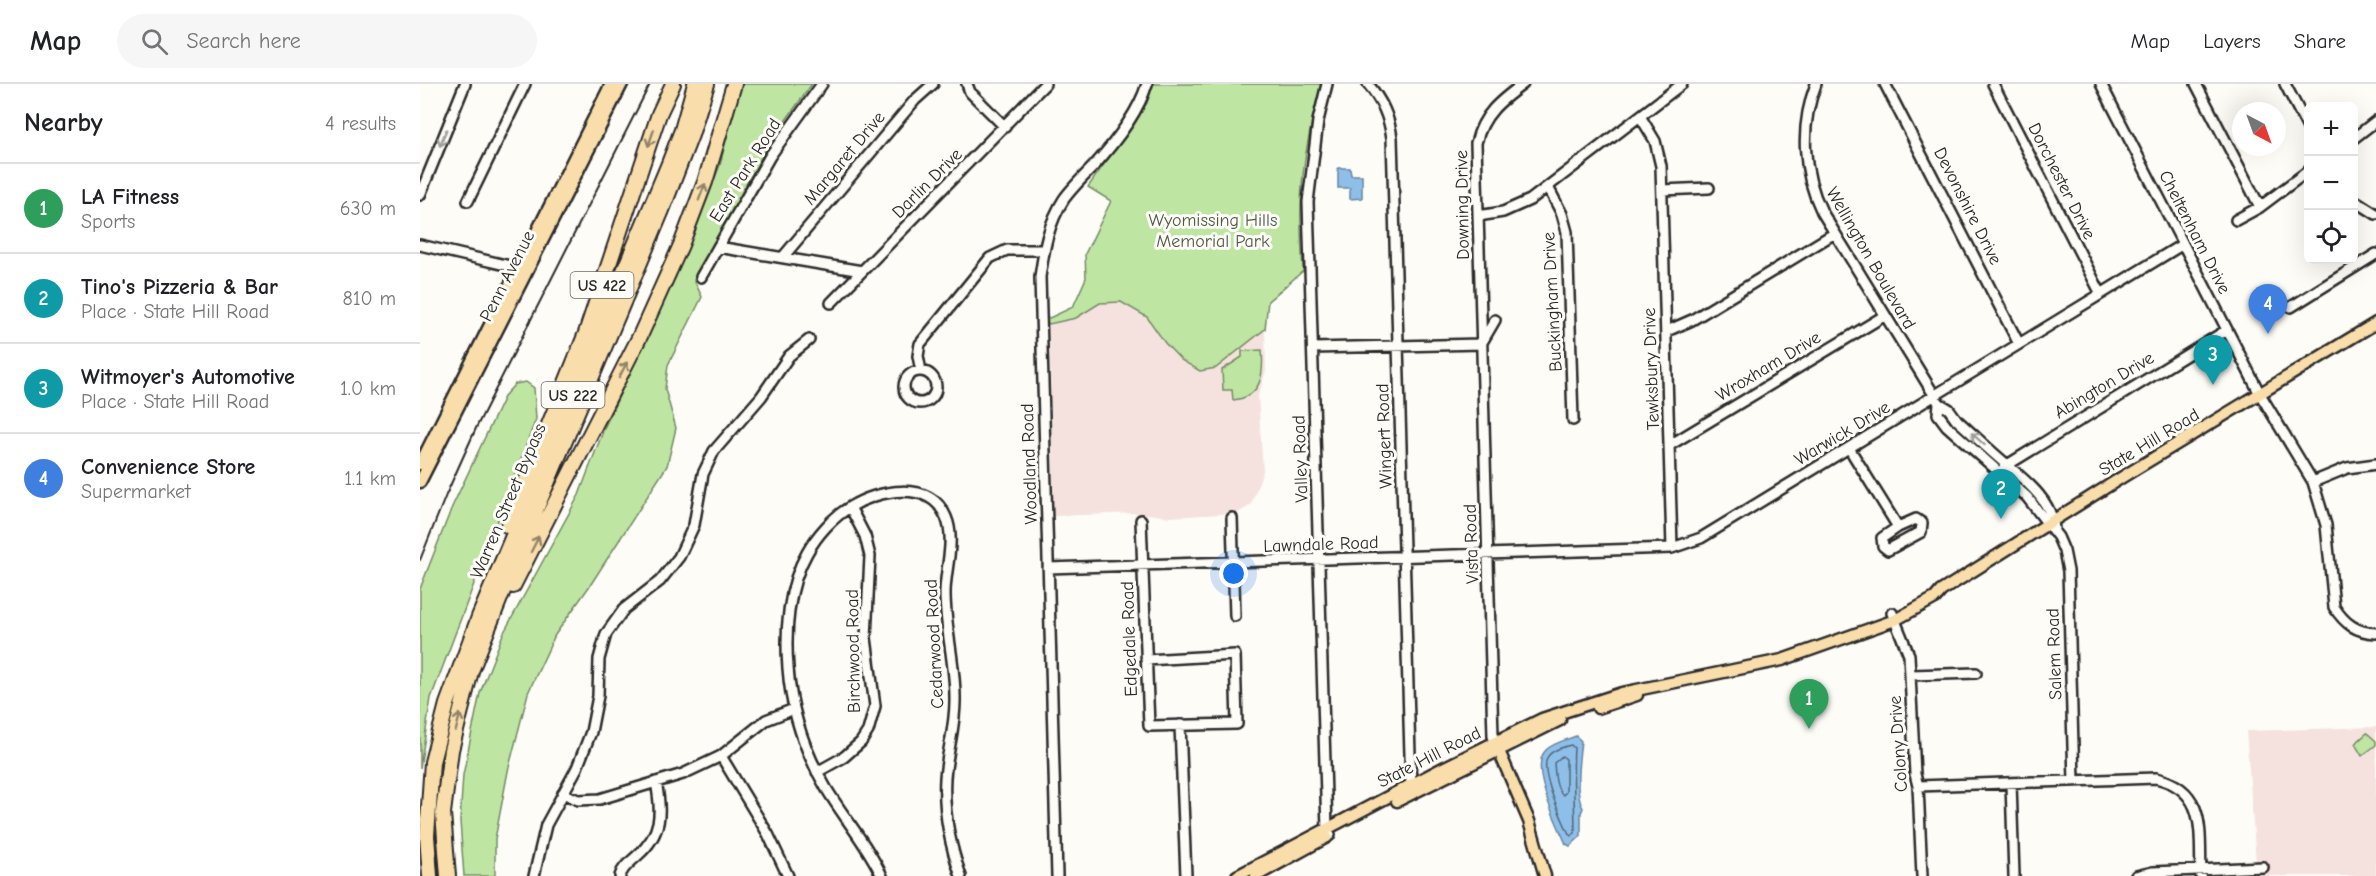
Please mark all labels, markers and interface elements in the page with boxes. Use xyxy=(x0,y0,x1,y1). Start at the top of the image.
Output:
search box xyxy=(117,14,537,68)
text: Map xyxy=(30,25,81,57)
icon: search xyxy=(138,25,171,58)
text: Search here xyxy=(186,28,301,54)
text: Map xyxy=(2131,29,2170,53)
text: Layers xyxy=(2203,29,2261,53)
text: Share xyxy=(2294,29,2346,53)
north arrow xyxy=(2232,102,2286,156)
map controls xyxy=(2304,102,2358,264)
button: + xyxy=(2304,102,2358,156)
street label: Margaret Drive xyxy=(799,107,890,209)
text: Nearby xyxy=(24,108,103,138)
text: 4 results xyxy=(325,112,396,135)
street label: East Park Road xyxy=(705,115,786,226)
street label: Dorchester Drive xyxy=(2023,120,2100,243)
one-way arrow xyxy=(437,128,448,147)
one-way arrow xyxy=(645,128,656,147)
street label: Darlin Drive xyxy=(888,144,967,223)
street label: Devonshire Drive xyxy=(1929,144,2006,268)
street label: Downing Drive xyxy=(1451,150,1474,260)
button: − xyxy=(2304,156,2358,210)
street label: Cheltenham Drive xyxy=(2154,167,2235,298)
one-way arrow xyxy=(697,183,708,201)
text: LA Fitness xyxy=(81,184,179,210)
street label: Wellington Boulevard xyxy=(1821,184,1920,333)
text: 1 xyxy=(40,197,47,220)
text: 630 m xyxy=(340,197,396,220)
text: Sports xyxy=(81,210,135,233)
park label: Wyomissing Hills Memorial Park xyxy=(1149,210,1277,252)
button: locate xyxy=(2304,210,2358,264)
street label: Penn Avenue xyxy=(476,227,539,325)
street label: Buckingham Drive xyxy=(1538,232,1567,372)
road number: US 422 xyxy=(570,272,633,298)
text: Tino's Pizzeria & Bar xyxy=(81,274,278,300)
pin: 4 xyxy=(2248,284,2288,334)
text: 2 xyxy=(39,287,48,310)
text: 810 m xyxy=(342,287,396,310)
text: Place · State Hill Road xyxy=(81,300,269,323)
street label: Tewksbury Drive xyxy=(1639,307,1664,431)
street label: Wroxham Drive xyxy=(1712,327,1824,406)
pin: 3 xyxy=(2194,336,2232,385)
street label: Abington Drive xyxy=(2051,347,2158,423)
one-way arrow xyxy=(618,361,629,379)
text: Witmoyer's Automotive xyxy=(81,364,295,390)
text: 3 xyxy=(39,377,48,400)
text: 1.0 km xyxy=(340,377,396,400)
road number: US 222 xyxy=(542,382,604,408)
street label: Wingert Road xyxy=(1372,383,1397,489)
text: Place · State Hill Road xyxy=(81,390,269,413)
street label: Warwick Drive xyxy=(1791,397,1894,470)
street label: Woodland Road xyxy=(1017,403,1042,525)
street label: State Hill Road xyxy=(2095,404,2203,481)
street label: Valley Road xyxy=(1288,415,1313,503)
street label: Warren Street Bypass xyxy=(466,420,551,582)
one-way arrow xyxy=(1971,432,1986,446)
text: Convenience Store xyxy=(81,454,255,480)
text: 4 xyxy=(39,467,48,490)
text: 1.1 km xyxy=(344,467,396,490)
pin: 2 xyxy=(1982,470,2020,519)
text: Supermarket xyxy=(81,480,191,503)
street label: Vista Road xyxy=(1460,504,1483,584)
street label: Lawndale Road xyxy=(1263,532,1379,557)
one-way arrow xyxy=(530,535,541,553)
your location xyxy=(1219,559,1248,588)
street label: Cedarwood Road xyxy=(921,579,948,709)
street label: Edgedale Road xyxy=(1117,581,1142,697)
street label: Birchwood Road xyxy=(842,589,865,713)
street label: Salem Road xyxy=(2042,608,2067,700)
pin: 1 xyxy=(1790,680,1828,729)
street label: Colony Drive xyxy=(1885,695,1912,793)
one-way arrow xyxy=(453,712,465,731)
street label: State Hill Road xyxy=(1374,722,1485,793)

